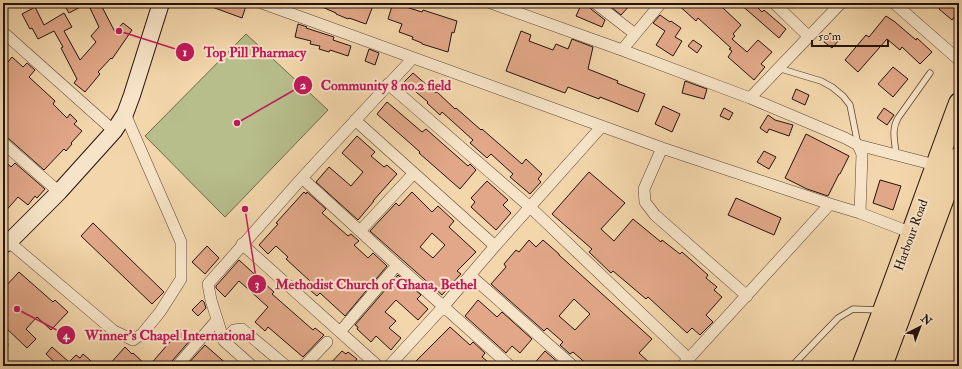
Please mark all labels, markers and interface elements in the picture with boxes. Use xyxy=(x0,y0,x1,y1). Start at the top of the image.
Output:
scale bar xyxy=(812,22,888,48)
text: 50 m xyxy=(818,29,842,44)
callout: Top Pill Pharmacy xyxy=(175,39,314,65)
text: Top Pill Pharmacy xyxy=(203,44,307,62)
text: 1 xyxy=(183,45,187,60)
callout: Community 8 no.2 field xyxy=(293,72,460,98)
text: Community 8 no.2 field xyxy=(321,77,451,95)
text: 2 xyxy=(300,78,306,93)
street label: Harbour Road xyxy=(891,196,932,273)
callout: Methodist Church of Ghana, Bethel xyxy=(247,271,485,297)
text: Methodist Church of Ghana, Bethel xyxy=(274,276,477,293)
text: 3 xyxy=(255,277,260,292)
north arrow xyxy=(900,307,940,347)
text: N xyxy=(918,311,935,329)
callout: Winner's Chapel International xyxy=(56,322,263,348)
text: Winner's Chapel International xyxy=(84,327,256,345)
text: 4 xyxy=(62,328,71,343)

